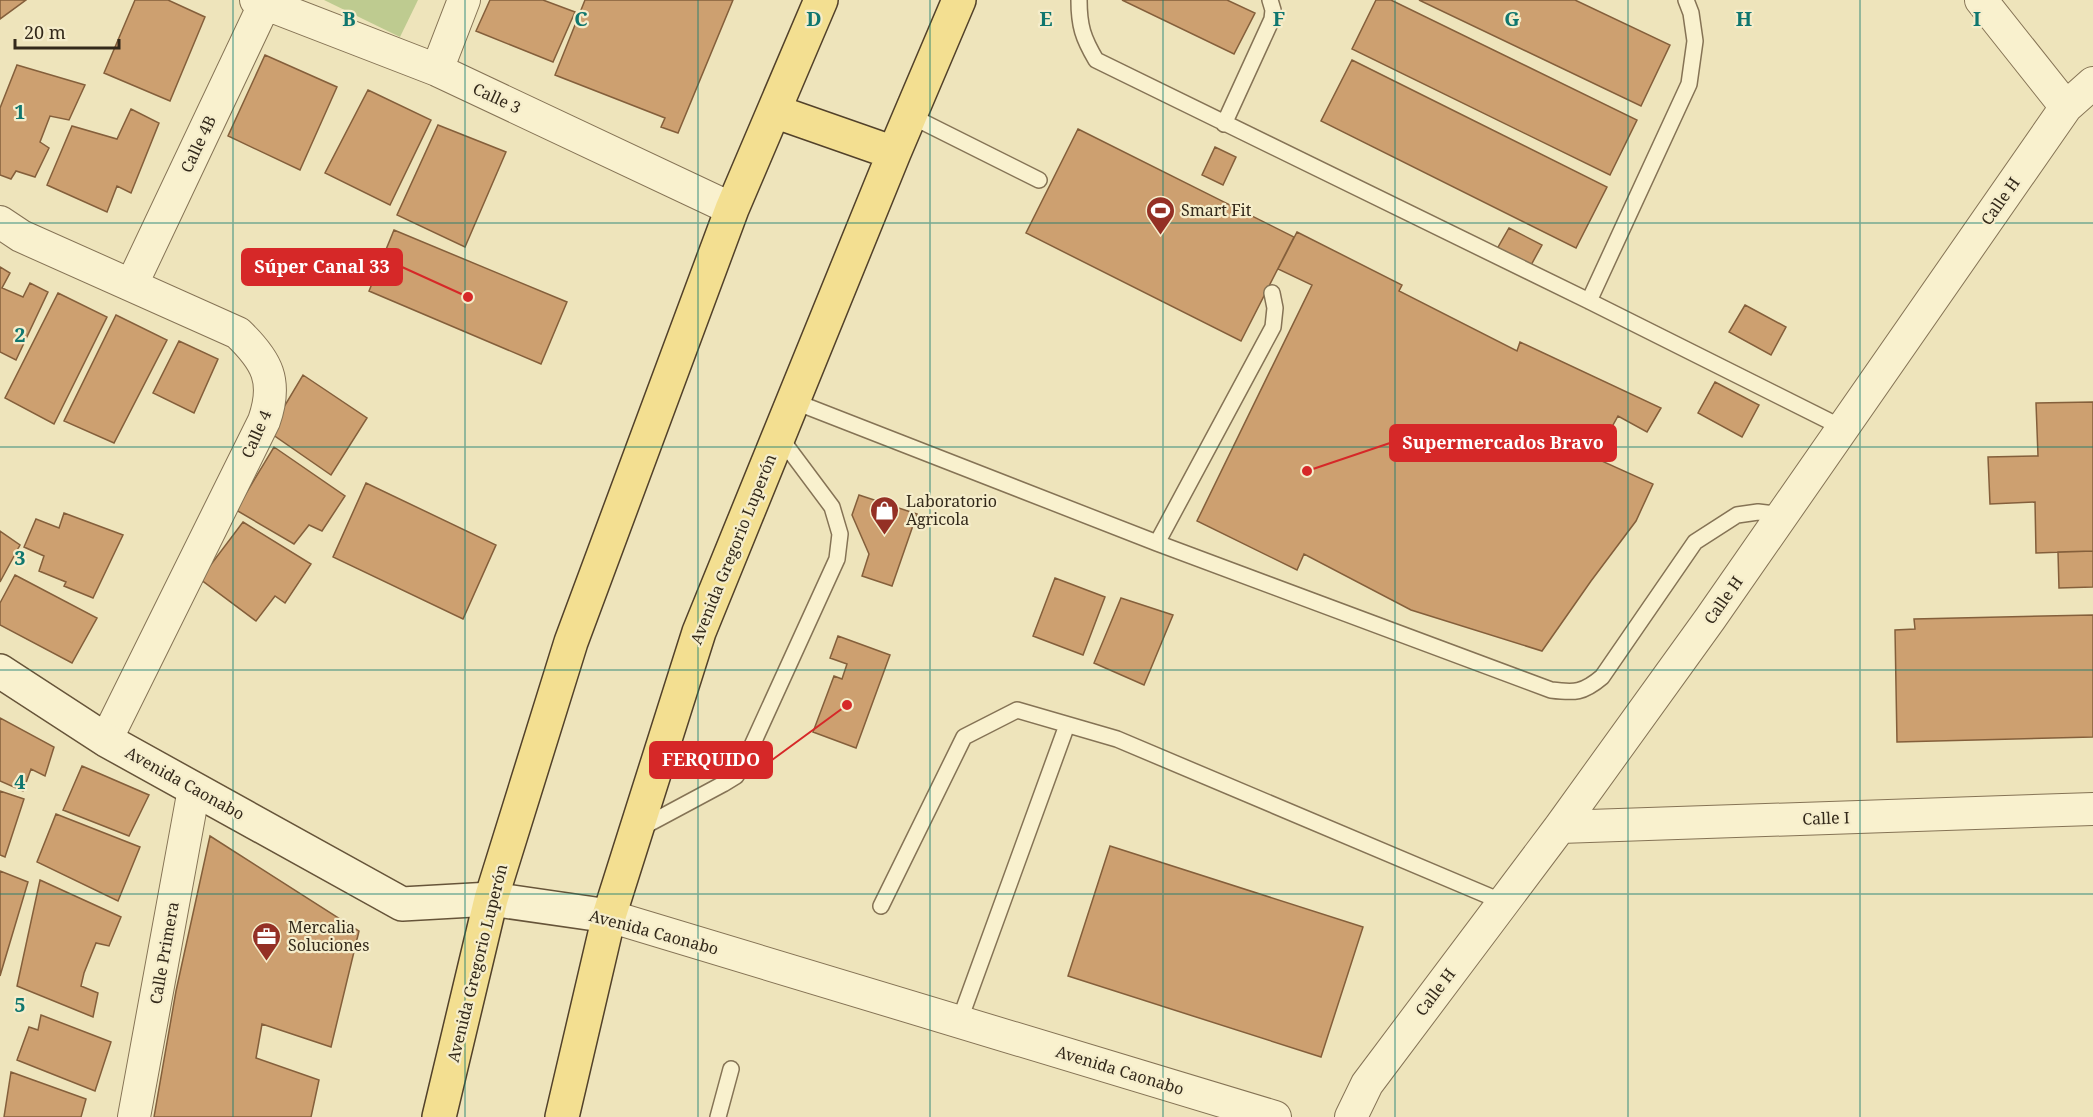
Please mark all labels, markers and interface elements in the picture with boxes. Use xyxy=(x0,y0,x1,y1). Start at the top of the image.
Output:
text: B xyxy=(342,5,356,32)
text: C xyxy=(574,5,588,32)
text: D xyxy=(806,5,822,32)
text: E xyxy=(1039,5,1053,32)
text: F xyxy=(1273,5,1285,32)
text: G xyxy=(1504,5,1520,32)
text: H xyxy=(1736,5,1752,32)
text: I xyxy=(1973,5,1981,32)
scale bar xyxy=(15,12,118,50)
text: 20 m xyxy=(24,20,66,44)
street label: Calle 3 xyxy=(470,77,525,119)
text: 1 xyxy=(14,98,26,125)
street label: Calle 4B xyxy=(175,112,221,176)
street label: Calle H xyxy=(1975,172,2025,229)
sports icon: Smart Fit xyxy=(1144,194,1176,236)
place label: Smart Fit xyxy=(1181,199,1252,221)
callout: Súper Canal 33 xyxy=(242,249,402,285)
text: Súper Canal 33 xyxy=(254,254,390,278)
text: 2 xyxy=(14,321,26,348)
street label: Calle 4 xyxy=(236,406,276,462)
callout: Supermercados Bravo xyxy=(1390,425,1616,461)
text: Supermercados Bravo xyxy=(1402,430,1604,454)
street label: Avenida Gregorio Luperón xyxy=(685,450,781,648)
place label: Laboratorio Agricola xyxy=(906,490,997,530)
shop icon: Laboratorio Agricola xyxy=(869,494,901,536)
text: 3 xyxy=(14,544,26,571)
street label: Calle H xyxy=(1698,571,1748,628)
street label: Avenida Caonabo xyxy=(121,741,249,825)
callout: FERQUIDO xyxy=(650,742,772,778)
text: FERQUIDO xyxy=(662,747,760,771)
text: 4 xyxy=(14,768,26,795)
street label: Calle I xyxy=(1802,806,1850,830)
street label: Avenida Gregorio Luperón xyxy=(442,862,512,1064)
street label: Calle Primera xyxy=(144,900,184,1006)
street label: Avenida Caonabo xyxy=(587,904,721,960)
place label: Mercalia Soluciones xyxy=(288,916,369,956)
office icon: Mercalia Soluciones xyxy=(251,920,283,962)
street label: Calle H xyxy=(1410,964,1460,1020)
text: 5 xyxy=(14,991,26,1018)
street label: Avenida Caonabo xyxy=(1053,1040,1187,1100)

